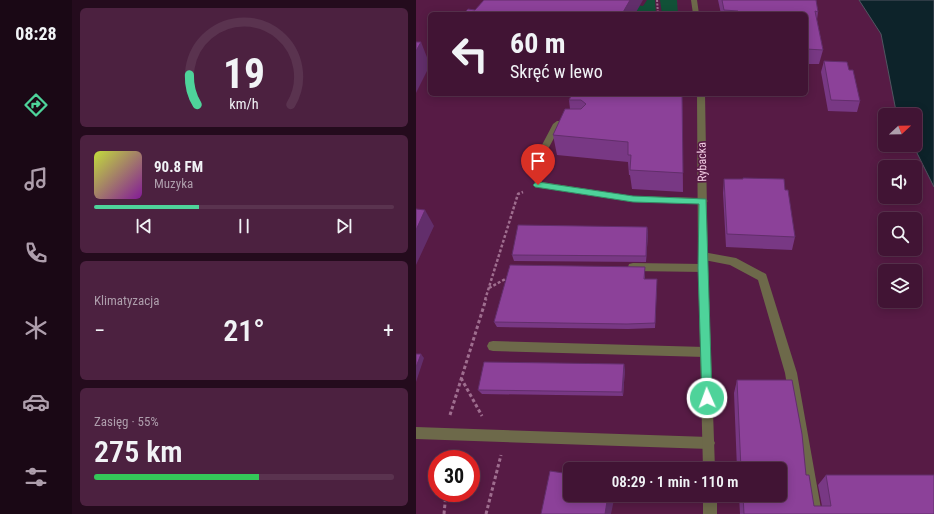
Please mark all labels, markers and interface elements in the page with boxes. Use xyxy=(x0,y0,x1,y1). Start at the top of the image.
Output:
text: 08:28 xyxy=(15,23,57,44)
text: 60 m xyxy=(510,27,566,60)
icon: left xyxy=(444,28,496,80)
text: 19 xyxy=(223,49,265,98)
text: Skręć w lewo xyxy=(510,61,603,82)
icon: directions xyxy=(22,91,50,119)
text: km/h xyxy=(229,96,259,112)
north arrow xyxy=(878,108,922,152)
map controls xyxy=(878,108,922,308)
street label: Rybacka xyxy=(695,142,709,182)
pin xyxy=(521,144,555,185)
icon: arrive xyxy=(527,150,549,172)
text: 90.8 FM xyxy=(154,158,203,176)
button: sound xyxy=(878,160,922,204)
icon: music xyxy=(22,165,50,193)
text: Muzyka xyxy=(154,176,193,191)
button: search xyxy=(878,212,922,256)
icon: previous xyxy=(133,215,155,237)
icon: pause xyxy=(233,215,255,237)
icon: next xyxy=(333,215,355,237)
icon: phone xyxy=(22,239,50,267)
button: layers xyxy=(878,264,922,308)
text: Klimatyzacja xyxy=(94,293,159,308)
text: 21° xyxy=(223,313,265,348)
icon: climate xyxy=(22,314,50,342)
text: − xyxy=(94,318,105,343)
text: + xyxy=(383,318,394,343)
position arrow xyxy=(686,377,728,419)
icon: car xyxy=(22,388,50,416)
text: Zasięg · 55% xyxy=(94,414,159,429)
text: 275 km xyxy=(94,434,183,469)
speed limit sign: 30 xyxy=(428,450,480,502)
icon: filters xyxy=(22,463,50,491)
text: 08:29 · 1 min · 110 m xyxy=(612,473,738,491)

